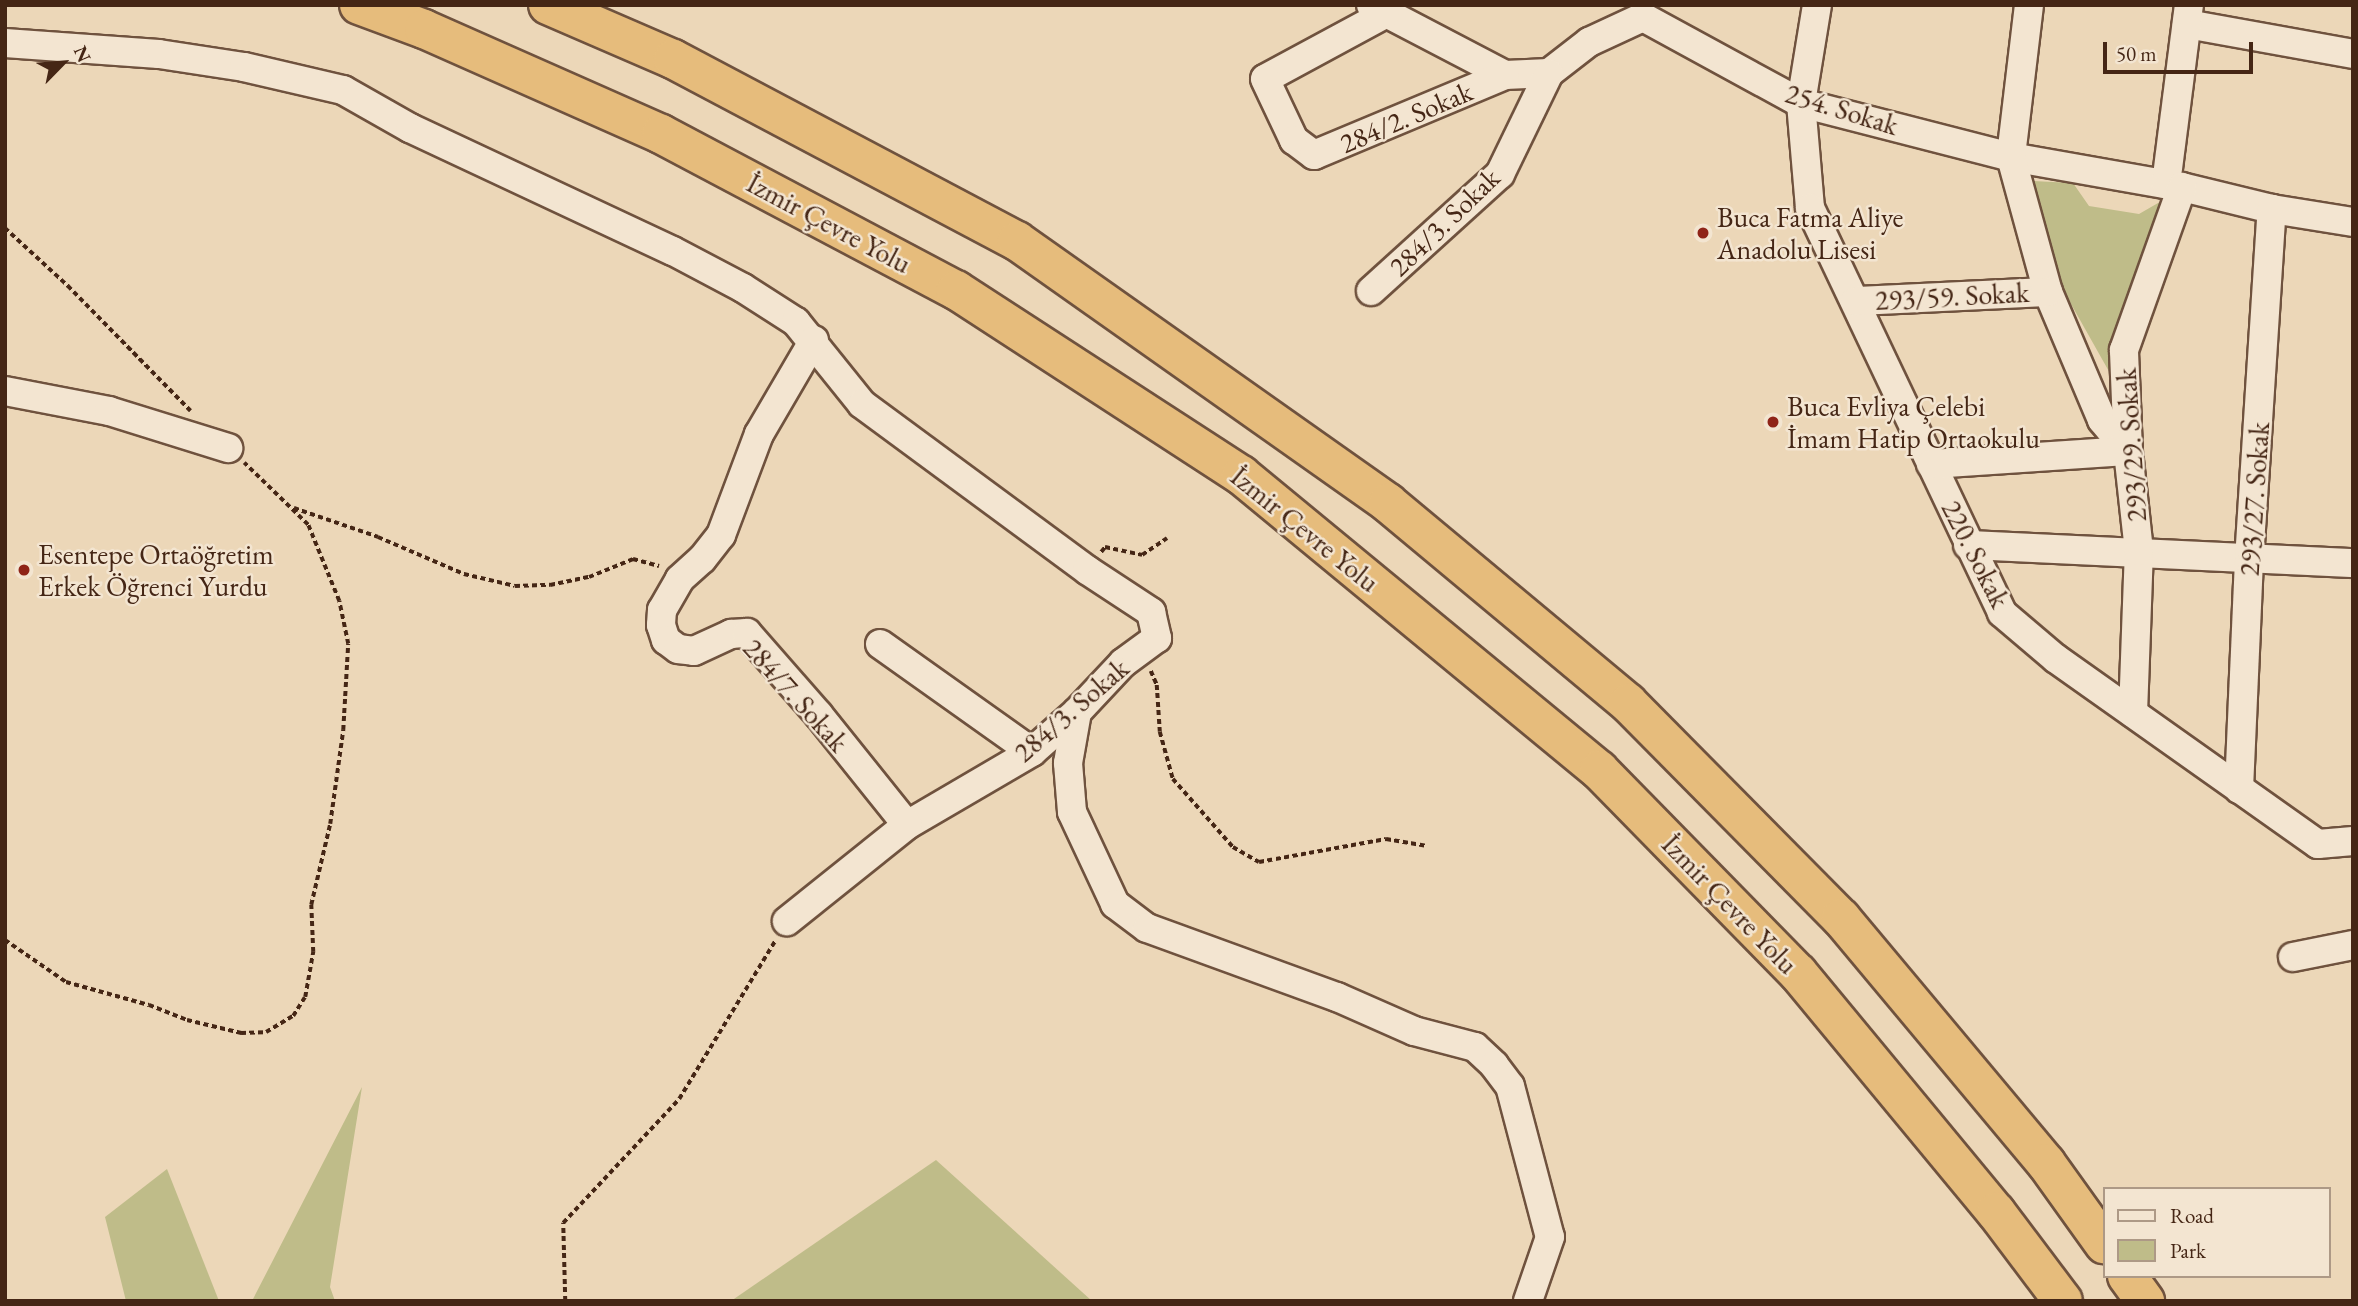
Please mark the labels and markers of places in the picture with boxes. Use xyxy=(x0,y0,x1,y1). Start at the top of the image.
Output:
place label: Buca Fatma Aliye Anadolu Lisesi xyxy=(1717,200,1903,266)
marker: Buca Fatma Aliye Anadolu Lisesi xyxy=(1695,225,1711,241)
place label: Buca Evliya Çelebi İmam Hatip Ortaokulu xyxy=(1787,389,2040,455)
marker: Buca Evliya Çelebi İmam Hatip Ortaokulu xyxy=(1765,414,1781,430)
place label: Esentepe Ortaöğretim Erkek Öğrenci Yurdu xyxy=(38,537,274,603)
marker: Esentepe Ortaöğretim Erkek Öğrenci Yurdu xyxy=(16,562,32,578)

